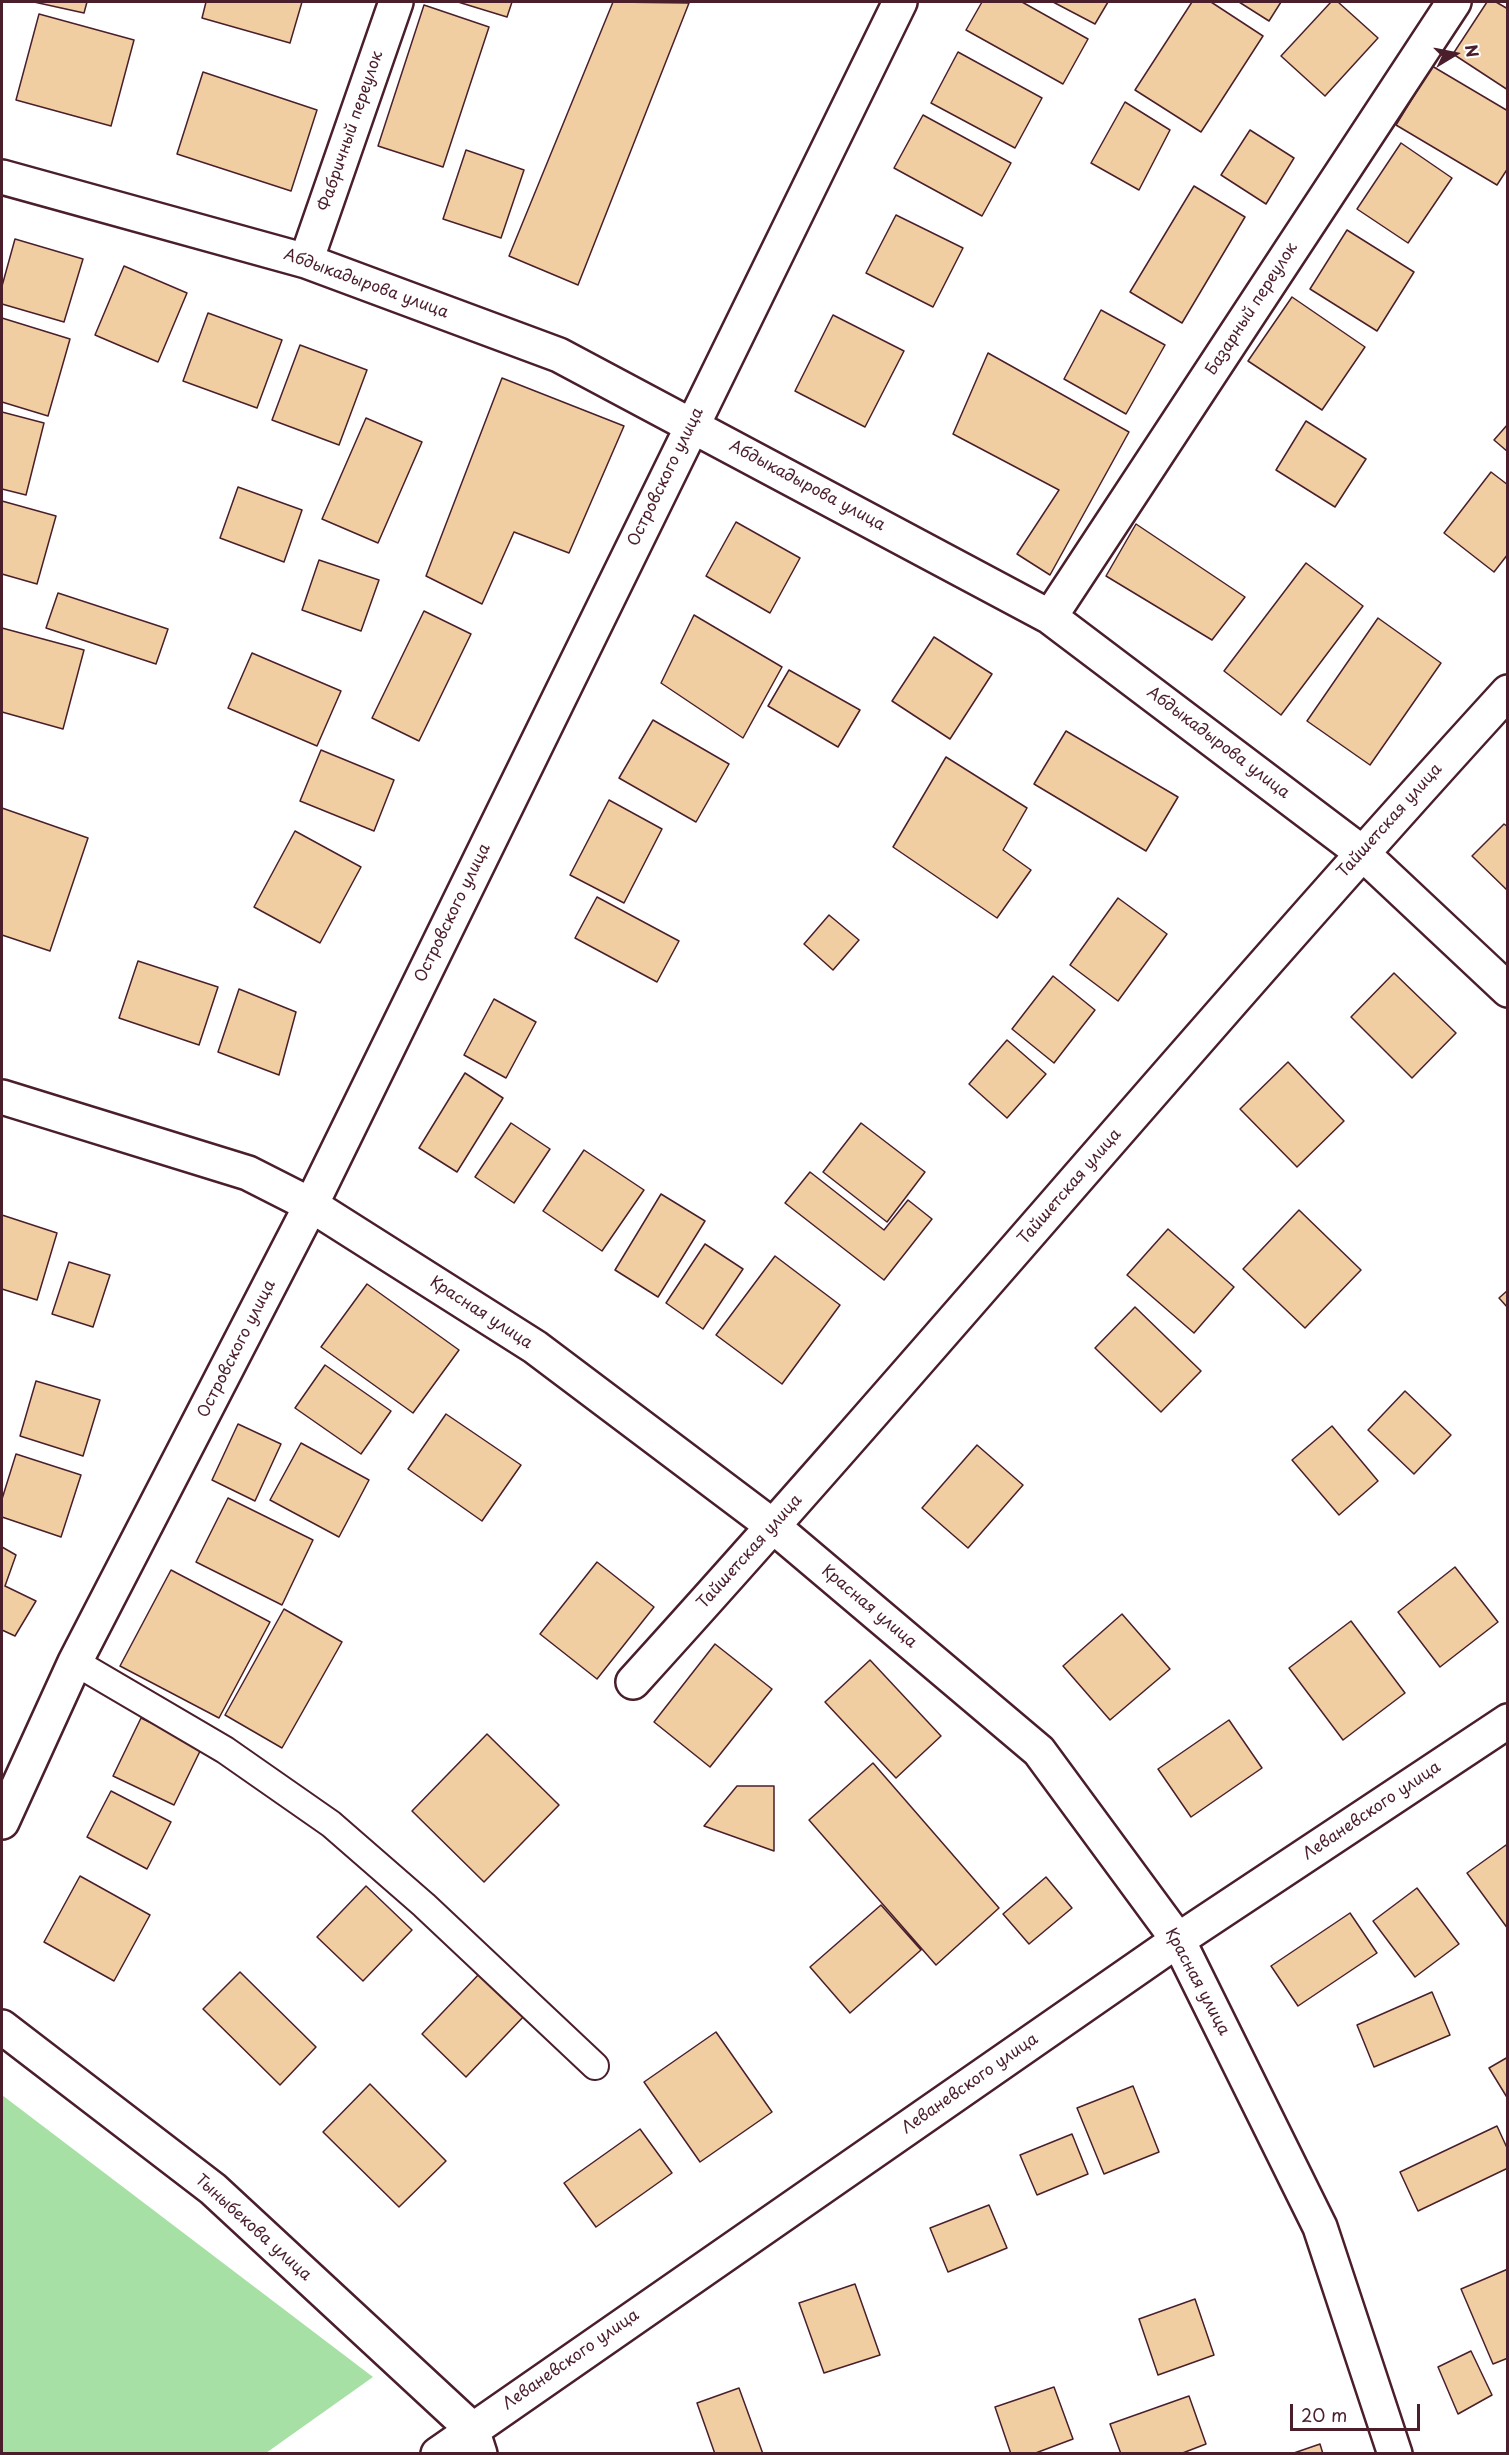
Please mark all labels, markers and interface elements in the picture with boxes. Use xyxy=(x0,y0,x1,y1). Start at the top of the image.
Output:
north arrow xyxy=(1425,24,1485,84)
text: N xyxy=(1460,43,1486,59)
street label: Фабричный переулок xyxy=(315,48,387,214)
street label: Базарный переулок xyxy=(1202,239,1302,379)
street label: Абдыкадырова улица xyxy=(281,245,451,323)
street label: Островского улица xyxy=(624,404,708,550)
street label: Абдыкадырова улица xyxy=(726,437,888,535)
street label: Абдыкадырова улица xyxy=(1143,683,1293,803)
street label: Тайшетская улица xyxy=(1334,760,1446,882)
street label: Островского улица xyxy=(411,840,495,986)
street label: Тайшетская улица xyxy=(1014,1125,1126,1249)
street label: Красная улица xyxy=(426,1273,536,1353)
street label: Островского улица xyxy=(194,1277,280,1421)
street label: Тайшетская улица xyxy=(694,1491,806,1613)
street label: Красная улица xyxy=(817,1562,921,1652)
street label: Леваневского улица xyxy=(1299,1758,1445,1864)
street label: Красная улица xyxy=(1161,1925,1233,2039)
street label: Леваневского улица xyxy=(898,2030,1042,2138)
street label: Тыныбекова улица xyxy=(191,2171,315,2285)
street label: Леваневского улица xyxy=(499,2306,643,2414)
scale bar xyxy=(1293,2392,1424,2430)
text: 20 m xyxy=(1301,2401,1347,2428)

